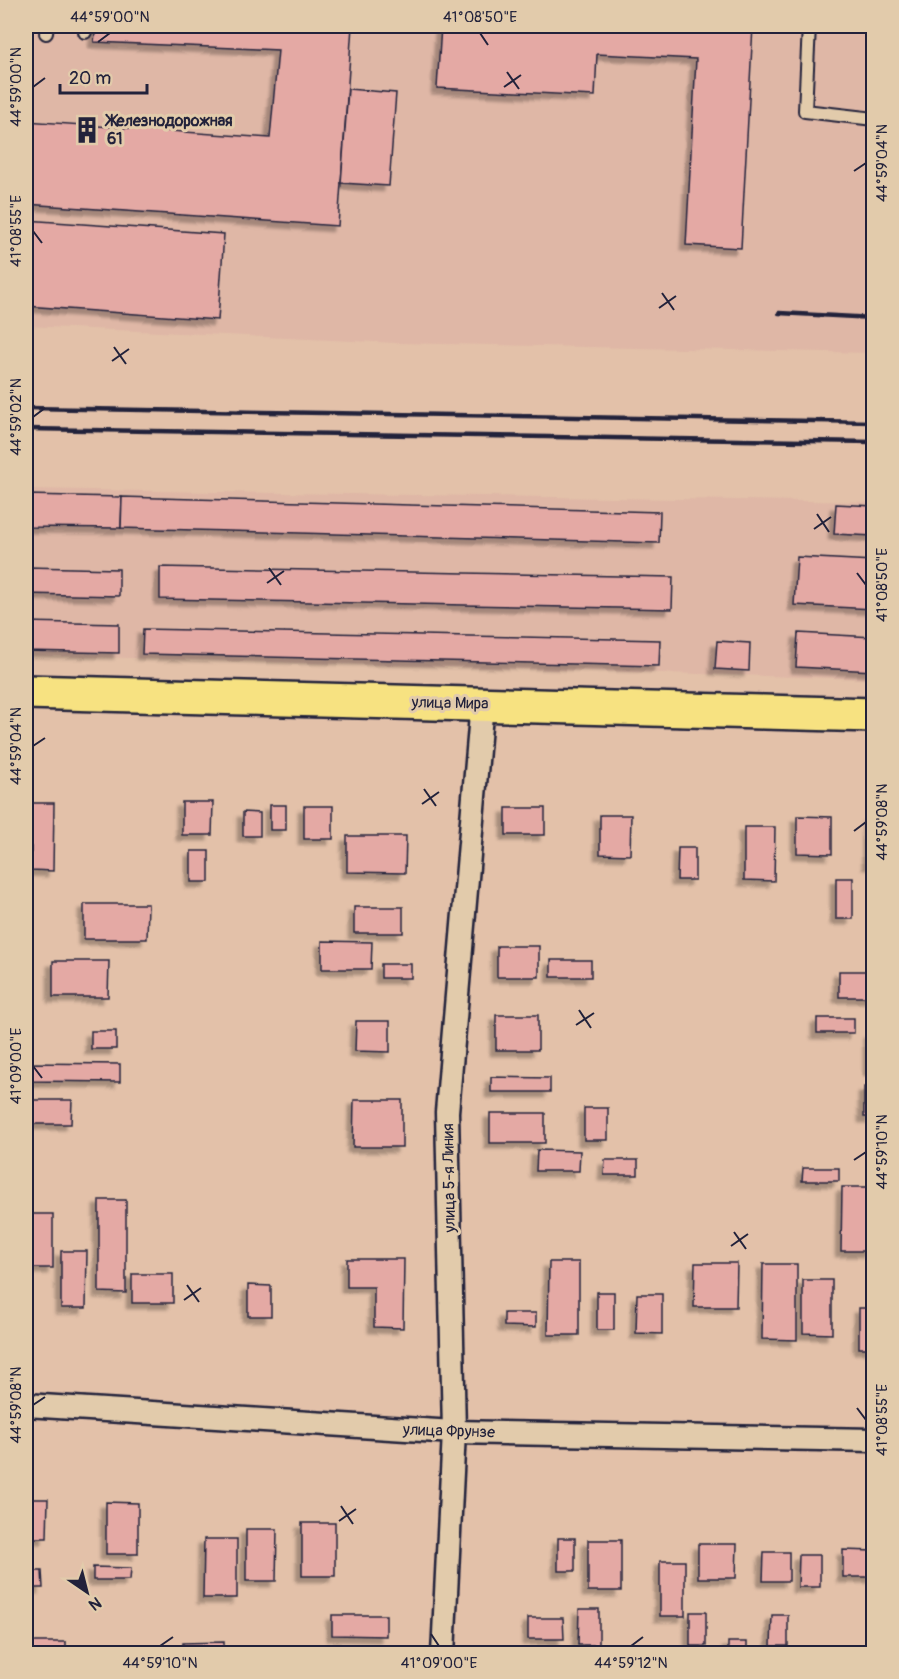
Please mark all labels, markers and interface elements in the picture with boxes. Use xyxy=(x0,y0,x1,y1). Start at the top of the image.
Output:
text: 44°59'00"N xyxy=(70,8,150,27)
text: 41°08'50"E xyxy=(443,8,517,27)
text: 44°59'00"N xyxy=(7,47,26,127)
scale bar xyxy=(60,57,147,95)
text: 20 m xyxy=(69,67,111,90)
place label: Железнодорожная 61 xyxy=(104,111,233,149)
building icon: Железнодорожная 61 xyxy=(72,115,102,145)
text: 44°59'04"N xyxy=(873,124,892,202)
text: 41°08'55"E xyxy=(7,195,26,267)
text: 44°59'02"N xyxy=(7,378,26,456)
text: 41°08'50"E xyxy=(873,548,892,622)
street label: улица Мира xyxy=(410,692,489,714)
text: 44°59'04"N xyxy=(7,707,26,785)
text: 44°59'08"N xyxy=(873,784,892,860)
text: 41°09'00"E xyxy=(7,1028,26,1104)
text: 44°59'10"N xyxy=(873,1114,892,1190)
street label: улица 5-я Линия xyxy=(438,1123,460,1234)
text: 44°59'08"N xyxy=(7,1367,26,1443)
text: 41°08'55"E xyxy=(873,1384,892,1456)
street label: улица Фрунзе xyxy=(402,1419,495,1443)
north arrow xyxy=(57,1562,117,1622)
text: N xyxy=(85,1592,105,1615)
text: 44°59'10"N xyxy=(122,1654,198,1673)
text: 41°09'00"E xyxy=(401,1654,477,1673)
text: 44°59'12"N xyxy=(594,1654,668,1673)

